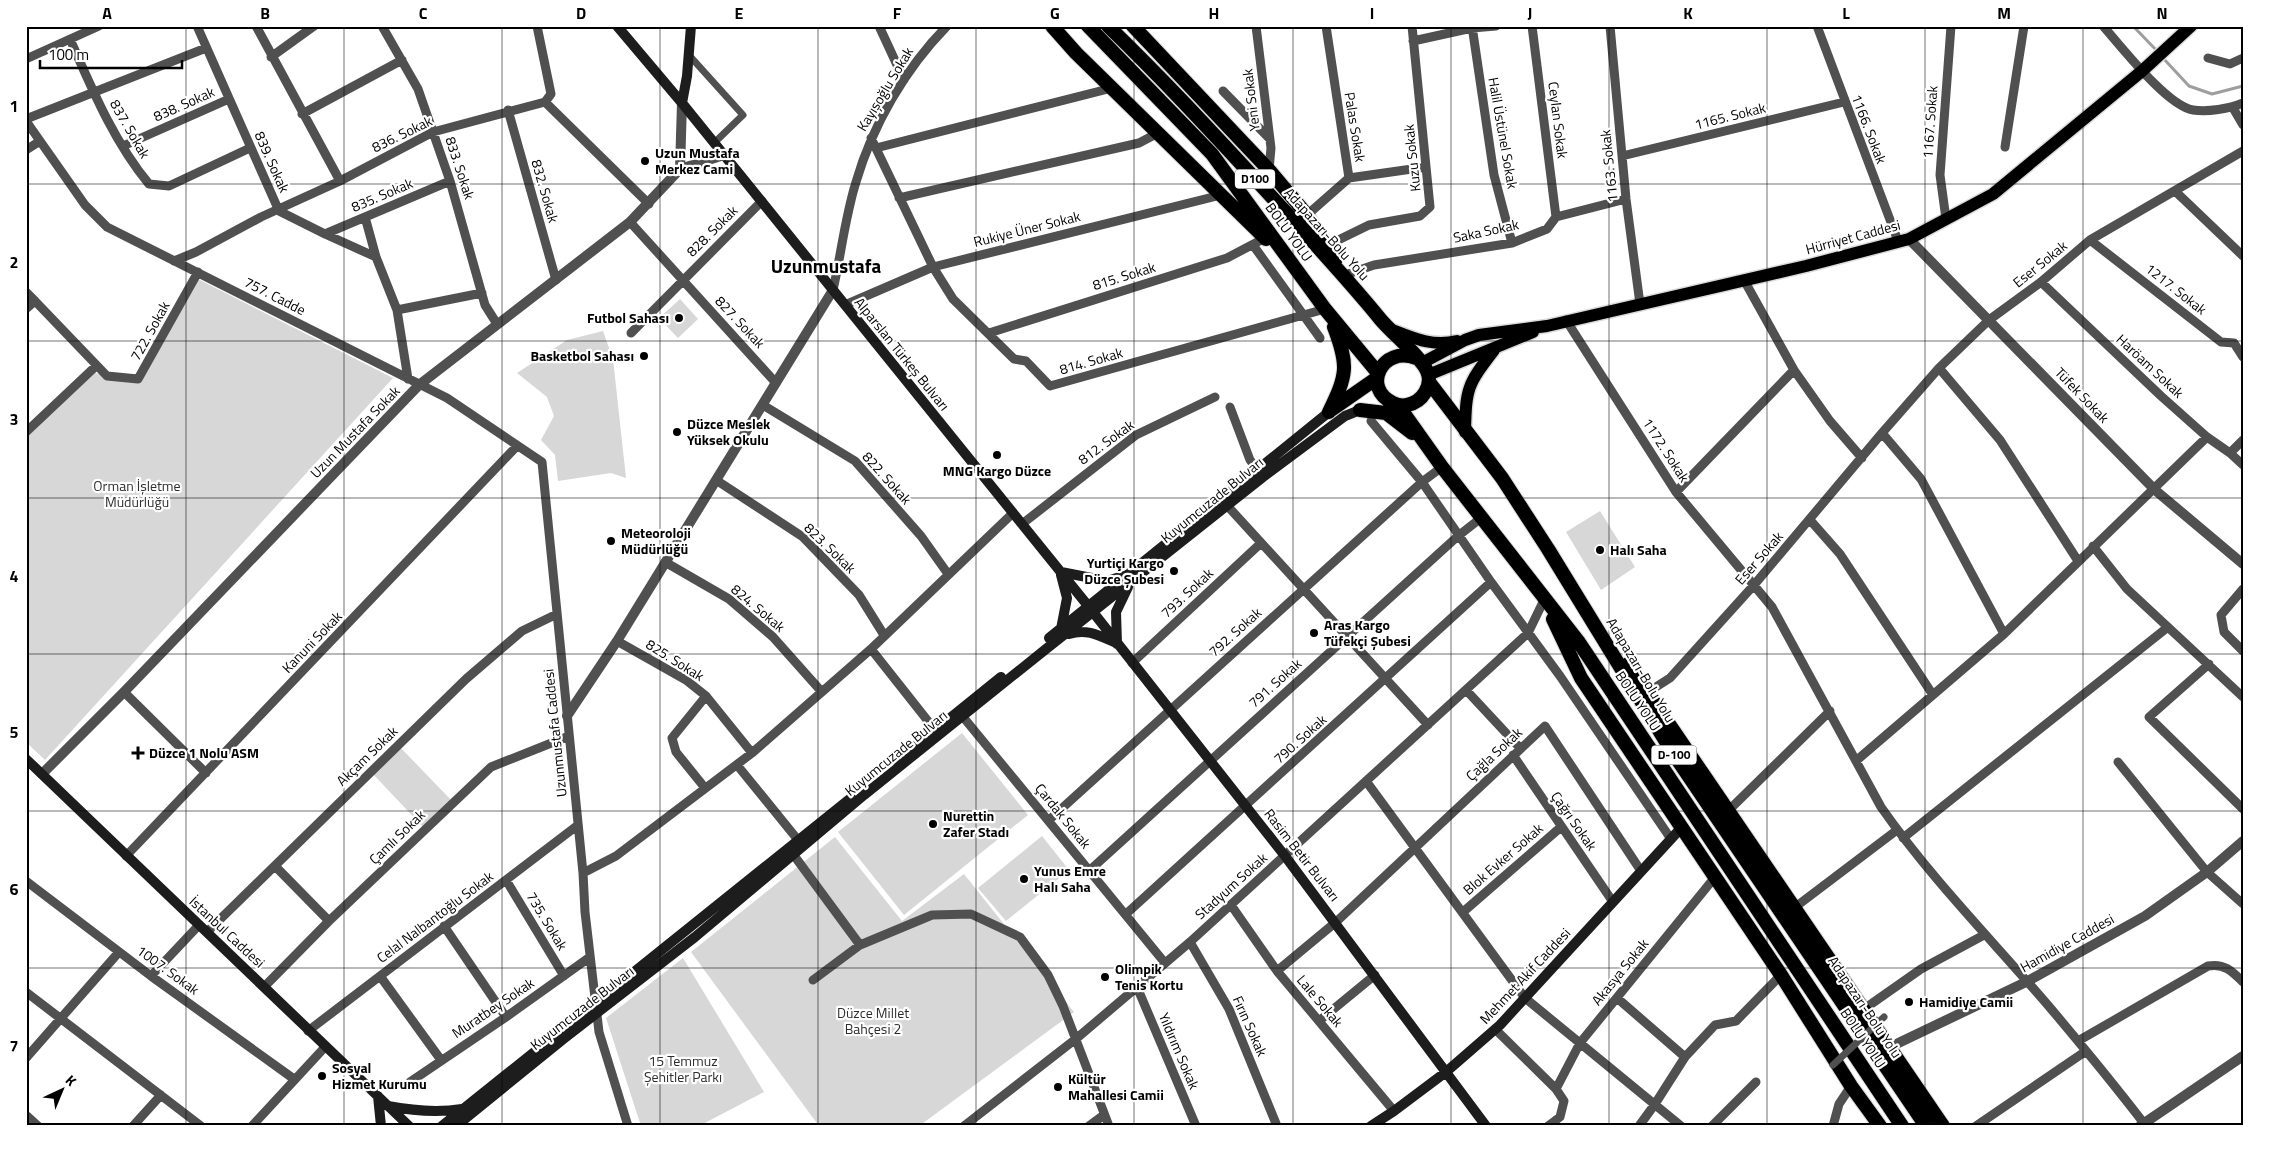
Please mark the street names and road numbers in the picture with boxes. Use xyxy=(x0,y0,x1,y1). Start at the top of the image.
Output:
street label: Kayışoğlu Sokak xyxy=(851,42,918,135)
street label: Yeni Sokak xyxy=(1236,67,1265,132)
street label: Halil Üstünel Sokak xyxy=(1483,75,1524,191)
street label: Ceylan Sokak xyxy=(1543,80,1574,160)
street label: 838. Sokak xyxy=(150,81,218,126)
street label: 1167. Sokak xyxy=(1916,85,1943,159)
street label: Palas Sokak xyxy=(1340,90,1371,164)
street label: 1166. Sokak xyxy=(1847,91,1892,167)
street label: 837. Sokak xyxy=(105,95,156,162)
street label: 1165. Sokak xyxy=(1692,96,1768,135)
street label: 836. Sokak xyxy=(368,110,436,157)
street label: Kuzu Sokak xyxy=(1398,123,1425,193)
street label: 839. Sokak xyxy=(250,128,295,196)
street label: 1163. Sokak xyxy=(1594,128,1623,203)
street label: 833. Sokak xyxy=(440,134,481,202)
street label: 832. Sokak xyxy=(526,157,565,225)
road number: D100 xyxy=(1235,170,1275,188)
street label: 835. Sokak xyxy=(348,172,416,217)
street label: Adapazarı-Bolu Yolu xyxy=(1280,182,1375,285)
street label: BOLU YOLU xyxy=(1261,198,1318,266)
street label: 828. Sokak xyxy=(681,200,742,261)
street label: Rukiye Üner Sokak xyxy=(971,205,1083,252)
street label: Saka Sokak xyxy=(1451,213,1521,248)
street label: Hürriyet Caddesi xyxy=(1803,214,1903,259)
street label: Eser Sokak xyxy=(2008,235,2072,292)
street label: 815. Sokak xyxy=(1090,256,1158,295)
street label: 1217. Sokak xyxy=(2141,258,2212,319)
street label: 757. Cadde xyxy=(241,271,309,320)
street label: 827. Sokak xyxy=(711,291,770,353)
street label: Alparslan Türkeş Bulvarı xyxy=(850,292,955,415)
street label: 722. Sokak xyxy=(125,297,175,364)
street label: Haröam Sokak xyxy=(2112,329,2189,403)
street label: 814. Sokak xyxy=(1057,341,1125,380)
street label: Tüfek Sokak xyxy=(2050,362,2115,427)
street label: Uzun Mustafa Sokak xyxy=(305,381,404,483)
street label: 1172. Sokak xyxy=(1638,413,1695,486)
street label: 812. Sokak xyxy=(1073,414,1138,469)
street label: 822. Sokak xyxy=(858,446,917,509)
street label: Kuyumcuzade Bulvarı xyxy=(1156,452,1267,548)
street label: 823. Sokak xyxy=(800,518,861,578)
street label: Eser Sokak xyxy=(1729,526,1788,589)
street label: 793. Sokak xyxy=(1156,563,1218,622)
street label: 824. Sokak xyxy=(727,579,790,637)
street label: 792. Sokak xyxy=(1203,602,1266,661)
street label: Kanuni Sokak xyxy=(277,606,347,677)
street label: Adapazarı-Bolu Yolu xyxy=(1602,613,1681,726)
street label: 825. Sokak xyxy=(642,633,709,686)
street label: 791. Sokak xyxy=(1243,653,1306,712)
street label: BOLU YOLU xyxy=(1611,666,1666,735)
street label: Uzunmustafa Caddesi xyxy=(537,668,572,798)
street label: Kuyumcuzade Bulvarı xyxy=(840,705,951,801)
street label: 790. Sokak xyxy=(1268,709,1331,768)
street label: Akçam Sokak xyxy=(331,721,402,790)
street label: Çağla Sokak xyxy=(1461,722,1527,785)
road number: D-100 xyxy=(1652,746,1696,764)
street label: Çardak Sokak xyxy=(1030,778,1097,853)
street label: Çağrı Sokak xyxy=(1546,787,1603,855)
street label: Çamlı Sokak xyxy=(364,804,430,869)
street label: Rasim Betir Bulvarı xyxy=(1260,804,1345,905)
street label: Blok Evker Sokak xyxy=(1458,818,1548,899)
street label: Stadyum Sokak xyxy=(1190,847,1272,924)
street label: Celal Nalbantoğlu Sokak xyxy=(372,866,498,968)
street label: 735. Sokak xyxy=(522,887,573,954)
street label: İstanbul Caddesi xyxy=(185,891,270,972)
street label: Hamidiye Caddesi xyxy=(2016,908,2118,977)
street label: Mehmet Akif Caddesi xyxy=(1474,923,1575,1029)
street label: Akasya Sokak xyxy=(1586,934,1653,1010)
street label: 1007. Sokak xyxy=(133,940,204,1000)
street label: Adapazarı-Bolu Yolu xyxy=(1823,952,1907,1062)
street label: Kuyumcuzade Bulvarı xyxy=(525,960,638,1055)
street label: Lale Sokak xyxy=(1292,970,1349,1032)
street label: Muratbey Sokak xyxy=(447,972,538,1043)
street label: Fırın Sokak xyxy=(1228,992,1273,1060)
street label: BOLU YOLU xyxy=(1836,1003,1891,1072)
street label: Yıldırım Sokak xyxy=(1154,1009,1205,1093)

